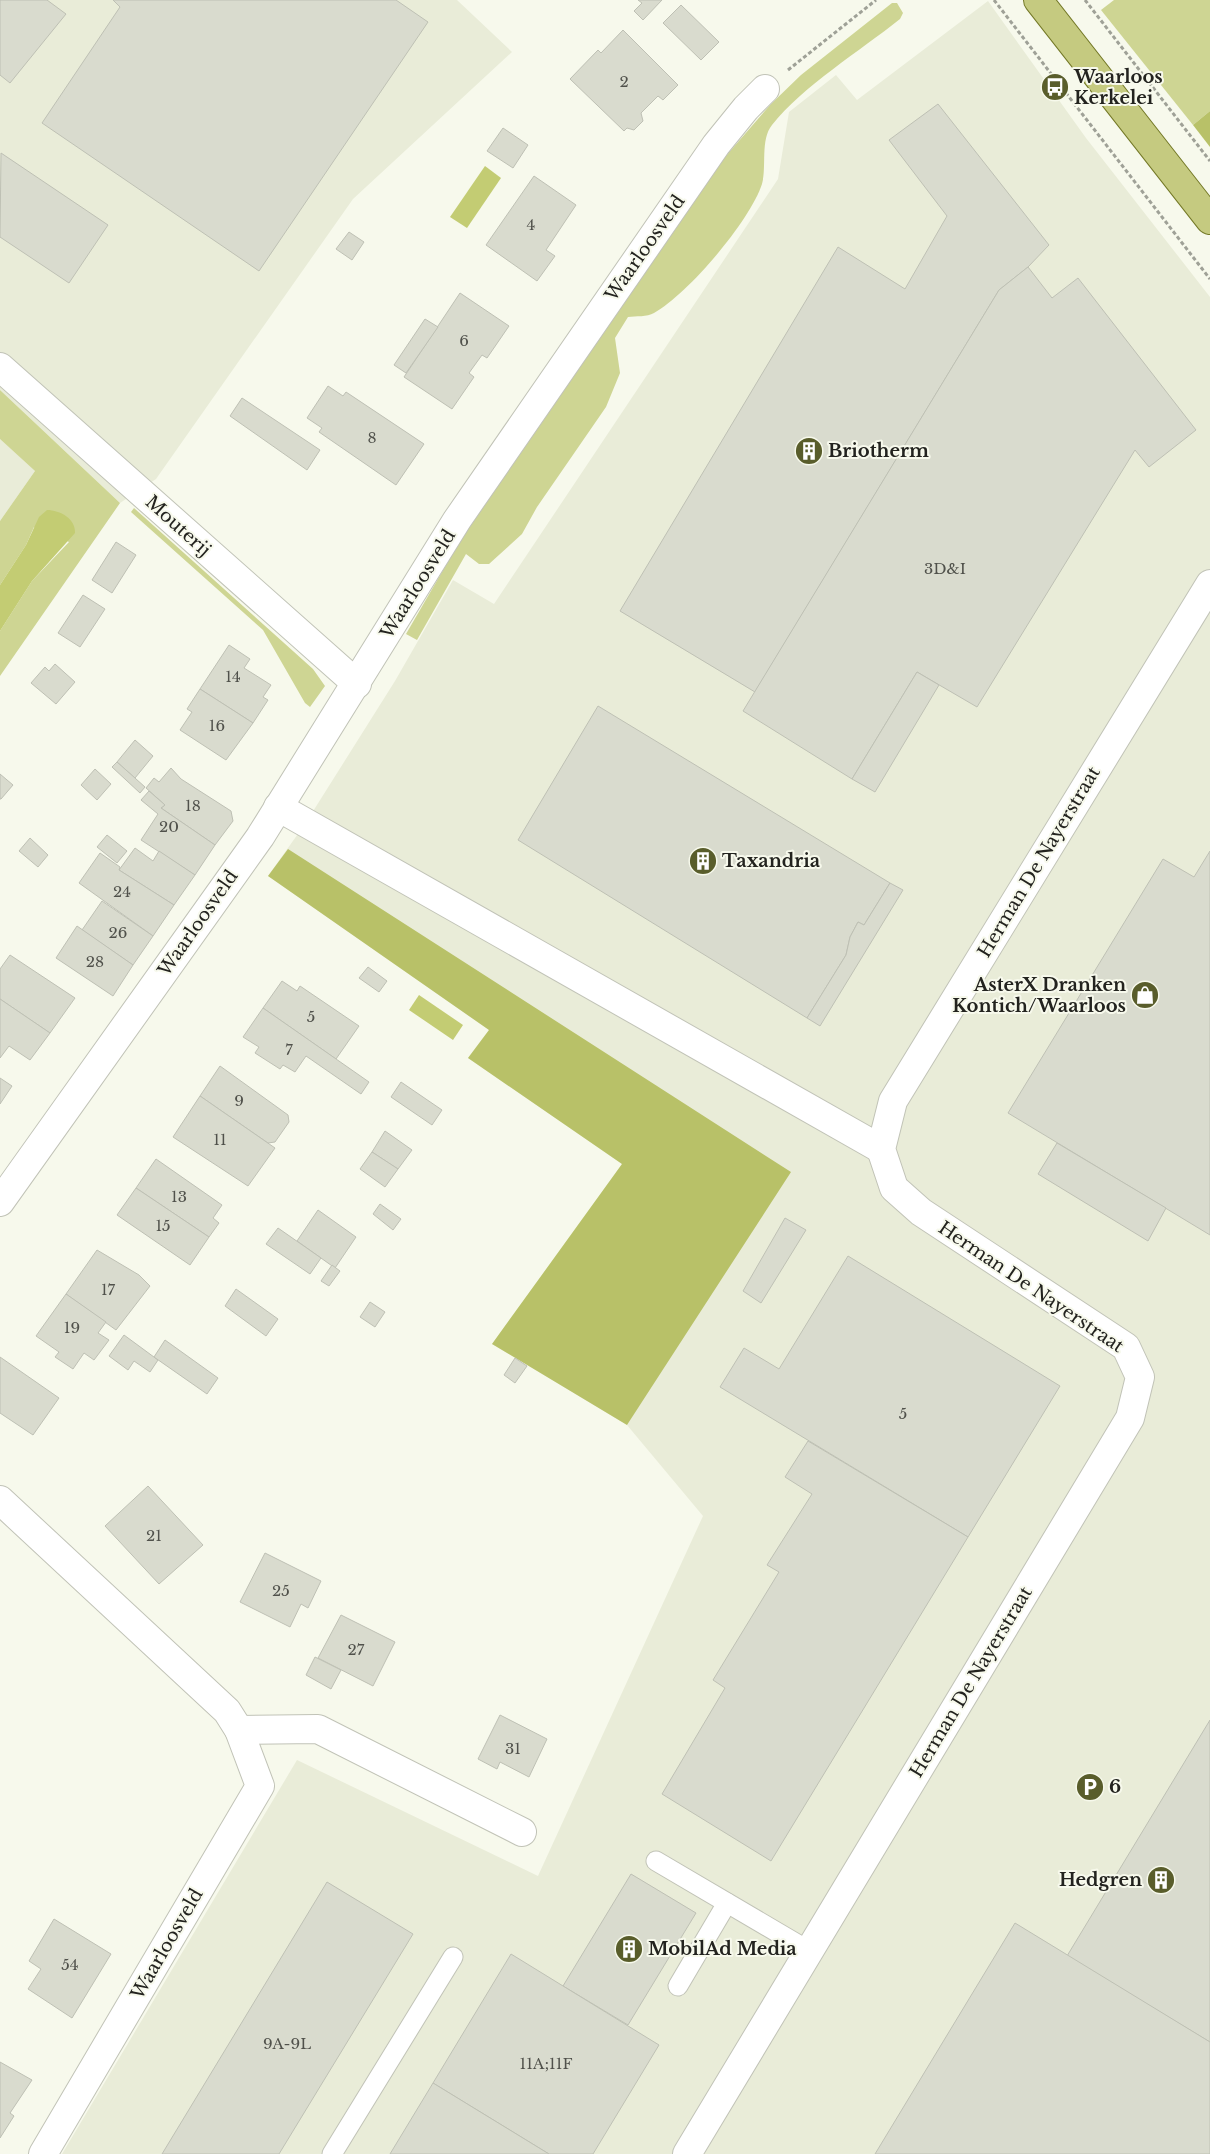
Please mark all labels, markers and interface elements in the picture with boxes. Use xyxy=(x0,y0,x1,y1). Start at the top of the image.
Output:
place label: Waarloos Kerkelei xyxy=(1073,66,1163,109)
house number: 2 xyxy=(619,72,629,91)
bus stop icon: Waarloos Kerkelei xyxy=(1040,72,1070,102)
street label: Waarloosveld xyxy=(600,191,690,306)
house number: 4 xyxy=(527,215,535,234)
house number: 6 xyxy=(459,331,469,350)
house number: 8 xyxy=(367,428,377,447)
building icon: Briotherm xyxy=(794,436,824,466)
place label: Briotherm xyxy=(828,440,929,462)
street label: Mouterij xyxy=(141,491,215,561)
street label: Waarloosveld xyxy=(375,525,460,643)
house number: 3D&I xyxy=(924,559,966,578)
house number: 14 xyxy=(225,667,241,686)
house number: 16 xyxy=(209,716,225,735)
street label: Herman De Nayerstraat xyxy=(973,762,1105,961)
house number: 18 xyxy=(185,796,201,815)
house number: 20 xyxy=(159,817,179,836)
building icon: Taxandria xyxy=(688,846,718,876)
place label: Taxandria xyxy=(722,850,821,872)
street label: Waarloosveld xyxy=(153,866,243,981)
house number: 24 xyxy=(113,882,131,901)
house number: 26 xyxy=(109,923,127,942)
house number: 28 xyxy=(86,952,104,971)
place label: AsterX Dranken Kontich/Waarloos xyxy=(952,974,1126,1017)
shop icon: AsterX Dranken Kontich/Waarloos xyxy=(1130,980,1160,1010)
house number: 5 xyxy=(307,1007,315,1026)
house number: 7 xyxy=(285,1040,293,1059)
house number: 9 xyxy=(234,1091,244,1110)
house number: 11 xyxy=(213,1130,227,1149)
house number: 13 xyxy=(171,1187,187,1206)
house number: 15 xyxy=(155,1216,171,1235)
street label: Herman De Nayerstraat xyxy=(934,1217,1128,1357)
house number: 17 xyxy=(101,1280,116,1299)
house number: 19 xyxy=(64,1318,80,1337)
house number: 5 xyxy=(899,1404,907,1423)
house number: 21 xyxy=(146,1526,162,1545)
house number: 25 xyxy=(272,1581,290,1600)
street label: Herman De Nayerstraat xyxy=(905,1582,1037,1781)
house number: 27 xyxy=(348,1640,365,1659)
house number: 31 xyxy=(505,1739,521,1758)
parking icon: 6 xyxy=(1075,1772,1105,1802)
place label: 6 xyxy=(1109,1776,1121,1798)
building icon: Hedgren xyxy=(1146,1865,1176,1895)
place label: Hedgren xyxy=(1059,1869,1142,1891)
street label: Waarloosveld xyxy=(126,1885,208,2004)
building icon: MobilAd Media xyxy=(614,1934,644,1964)
place label: MobilAd Media xyxy=(648,1938,797,1960)
house number: 54 xyxy=(61,1955,79,1974)
house number: 9A-9L xyxy=(263,2034,311,2053)
house number: 11A;11F xyxy=(519,2054,573,2073)

